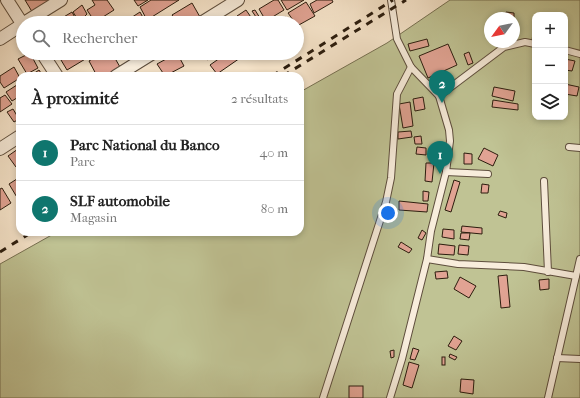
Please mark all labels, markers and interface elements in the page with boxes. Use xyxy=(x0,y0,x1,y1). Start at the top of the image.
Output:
north arrow xyxy=(484,12,520,48)
map controls xyxy=(532,12,568,120)
button: + xyxy=(532,12,568,48)
search box xyxy=(16,16,304,60)
icon: search xyxy=(30,27,52,49)
text: Rechercher xyxy=(62,29,137,47)
button: − xyxy=(532,48,568,84)
pin: 2 xyxy=(429,70,455,103)
button: layers xyxy=(532,84,568,120)
text: À proximité xyxy=(32,88,119,108)
text: 2 résultats xyxy=(231,91,288,106)
text: Parc National du Banco xyxy=(70,136,220,154)
pin: 1 xyxy=(427,141,453,174)
text: 1 xyxy=(43,145,47,160)
text: 40 m xyxy=(260,145,288,160)
text: Parc xyxy=(70,154,95,169)
text: SLF automobile xyxy=(70,192,170,210)
text: 2 xyxy=(42,201,48,216)
text: 80 m xyxy=(261,201,288,216)
your location xyxy=(378,203,398,223)
text: Magasin xyxy=(70,210,117,225)

